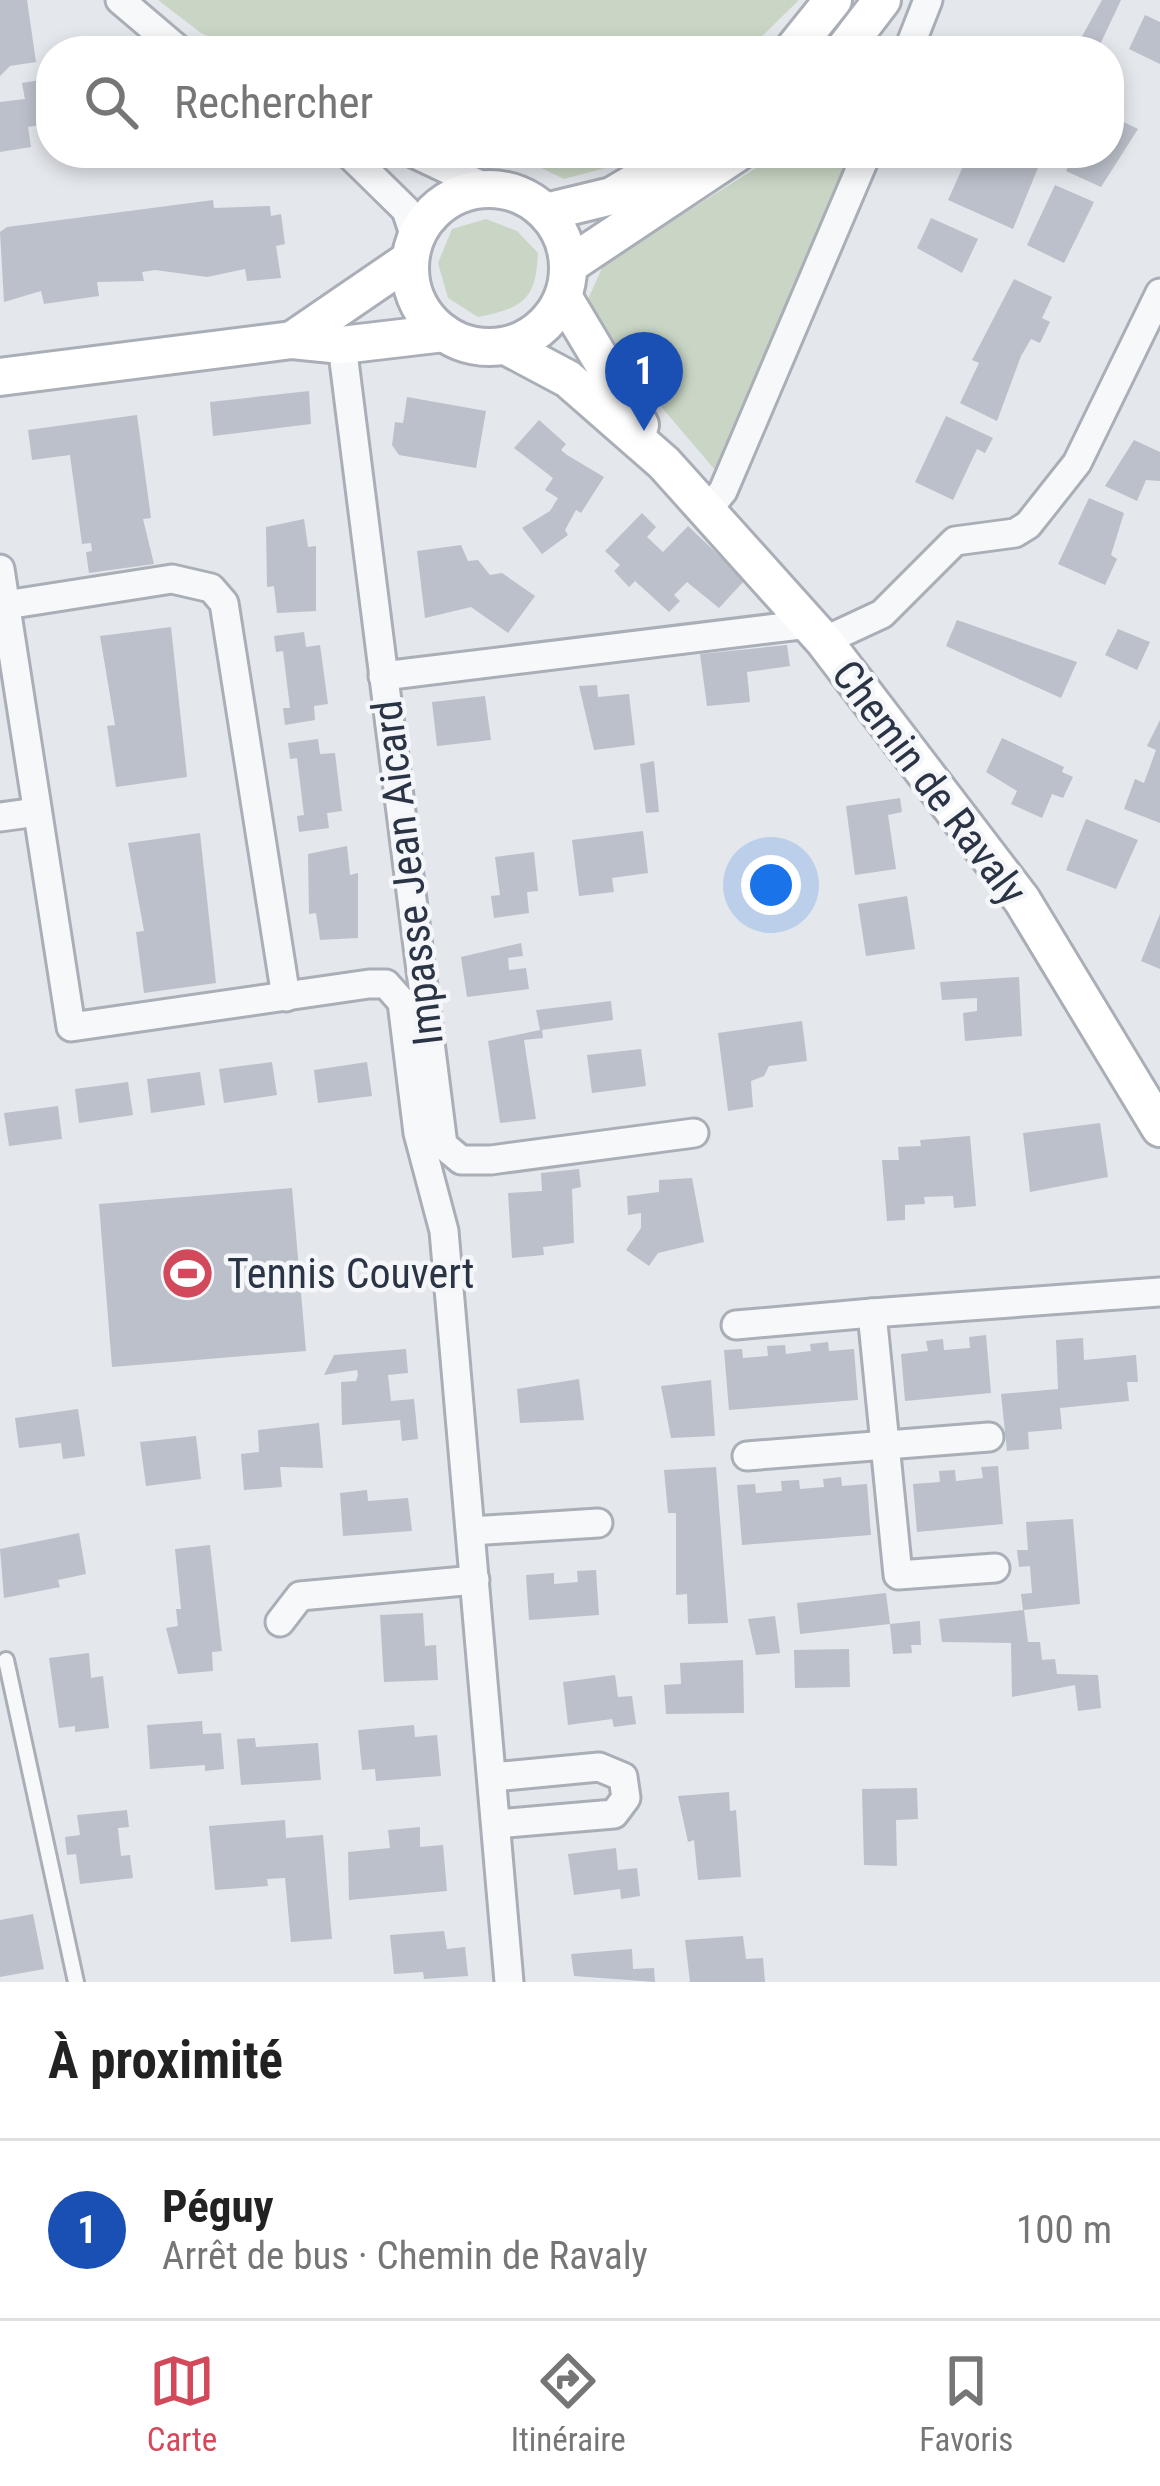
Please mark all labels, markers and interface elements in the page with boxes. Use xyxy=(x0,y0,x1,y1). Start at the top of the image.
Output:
search box xyxy=(36,36,1124,168)
icon: search xyxy=(78,69,144,135)
text: Rechercher xyxy=(174,76,373,129)
pin: 1 xyxy=(605,332,683,431)
street label: Chemin de Ravaly xyxy=(822,651,1037,914)
street label: Impasse Jean Aicard xyxy=(362,698,453,1048)
your location xyxy=(741,855,801,915)
sports icon: Tennis Couvert xyxy=(160,1245,216,1301)
place label: Tennis Couvert xyxy=(227,1249,474,1298)
text: À proximité xyxy=(48,2031,283,2090)
text: Péguy xyxy=(162,2180,274,2233)
text: 1 xyxy=(77,2207,97,2253)
text: 100 m xyxy=(1016,2207,1112,2253)
text: Arrêt de bus · Chemin de Ravaly xyxy=(162,2233,648,2279)
tab: Carte xyxy=(147,2348,217,2459)
tab: Itinéraire xyxy=(511,2348,626,2459)
tab: Favoris xyxy=(919,2348,1013,2459)

